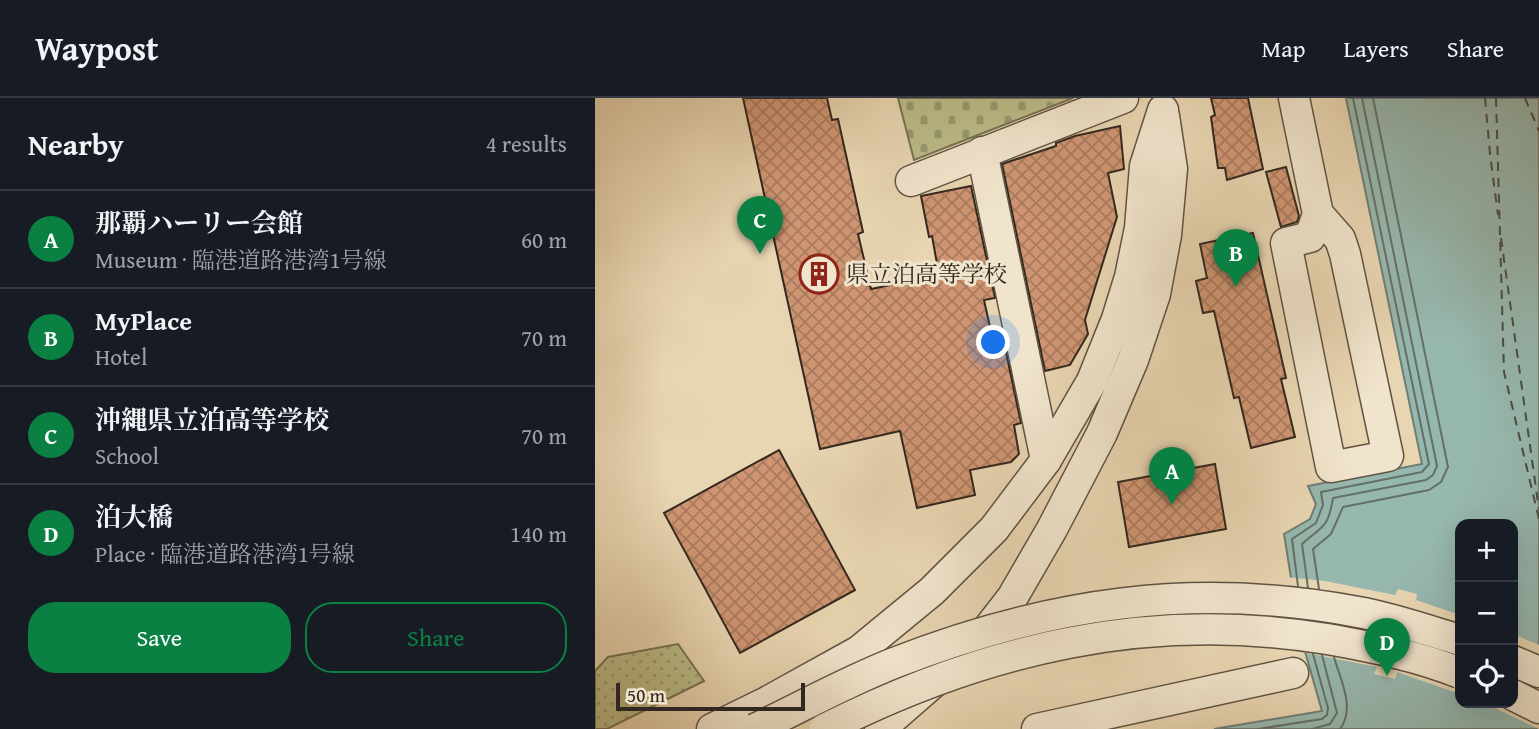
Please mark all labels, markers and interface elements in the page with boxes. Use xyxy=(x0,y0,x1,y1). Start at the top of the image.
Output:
text: Waypost xyxy=(35,24,159,72)
text: Map xyxy=(1262,31,1305,66)
text: Layers xyxy=(1343,31,1409,66)
text: Share xyxy=(1447,31,1504,66)
text: Nearby xyxy=(28,122,124,166)
text: 4 results xyxy=(486,127,567,160)
pin: C xyxy=(737,196,783,254)
text: 那覇ハーリー会館 xyxy=(95,203,303,242)
text: A xyxy=(44,223,58,256)
text: 60 m xyxy=(521,223,567,256)
pin: B xyxy=(1213,229,1259,287)
text: Museum · 臨港道路港湾1号線 xyxy=(95,243,386,276)
building icon: 県立泊高等学校 xyxy=(798,253,840,295)
place label: 県立泊高等学校 xyxy=(846,257,1007,290)
text: MyPlace xyxy=(95,301,192,340)
text: B xyxy=(44,321,58,354)
text: 70 m xyxy=(521,321,567,354)
your location xyxy=(976,325,1010,359)
text: Hotel xyxy=(95,340,147,373)
text: 沖縄県立泊高等学校 xyxy=(95,400,329,439)
text: C xyxy=(44,419,58,452)
text: 70 m xyxy=(521,419,567,452)
text: School xyxy=(95,439,159,472)
pin: A xyxy=(1149,447,1195,505)
text: 泊大橋 xyxy=(95,497,173,536)
text: D xyxy=(44,517,58,550)
text: 140 m xyxy=(510,517,567,550)
map controls xyxy=(1455,519,1518,708)
button: + xyxy=(1455,519,1518,582)
text: Place · 臨港道路港湾1号線 xyxy=(95,537,355,570)
button: − xyxy=(1455,582,1518,645)
button: Save xyxy=(28,602,291,673)
button: Share xyxy=(305,602,567,673)
pin: D xyxy=(1364,618,1410,676)
button: locate xyxy=(1455,645,1518,708)
scale bar xyxy=(616,680,805,712)
text: 50 m xyxy=(627,681,665,709)

